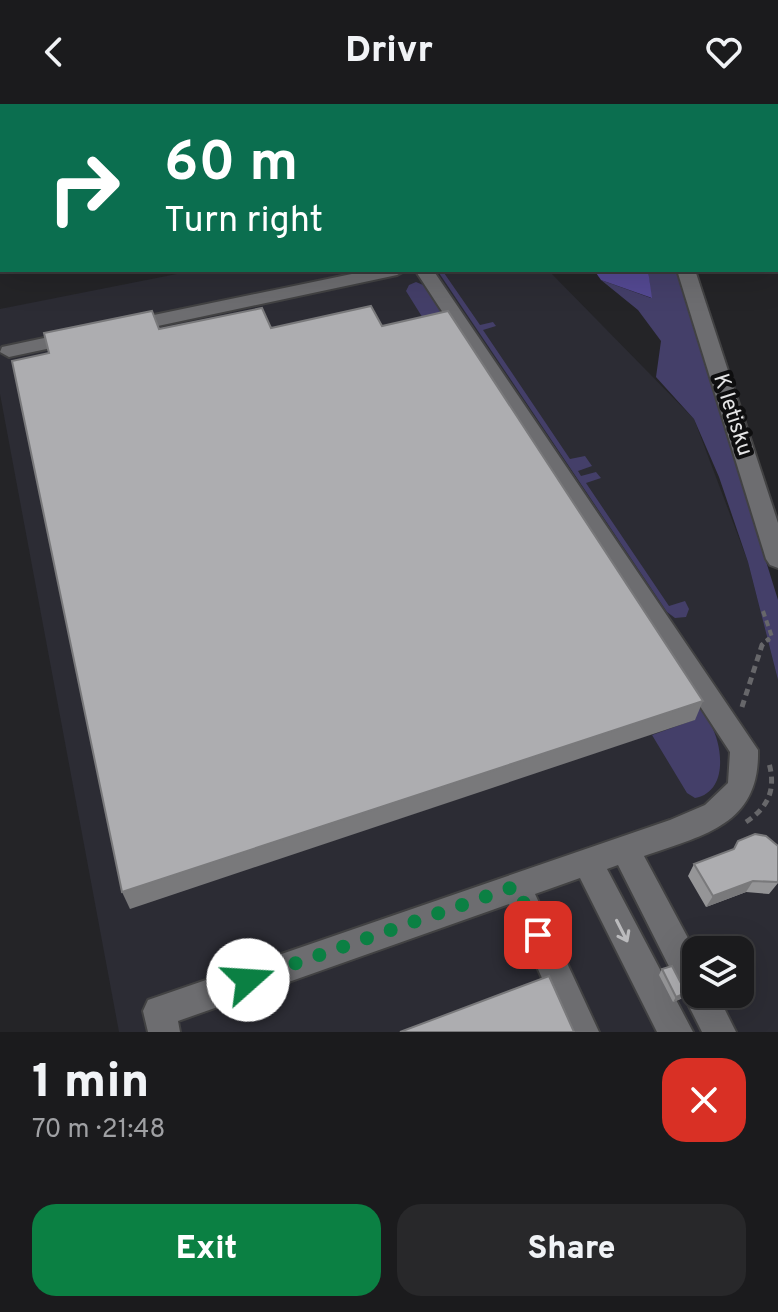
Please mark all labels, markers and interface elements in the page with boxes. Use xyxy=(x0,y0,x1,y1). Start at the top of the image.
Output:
text: Drivr xyxy=(345,29,433,75)
icon: back xyxy=(32,30,76,74)
icon: heart xyxy=(702,30,746,74)
text: 60 m xyxy=(164,130,298,200)
icon: right xyxy=(32,136,136,240)
text: Turn right xyxy=(164,199,323,245)
street label: K letisku xyxy=(706,371,758,459)
pin xyxy=(504,901,572,969)
icon: arrive xyxy=(516,913,560,957)
one-way arrow xyxy=(615,918,630,942)
map controls xyxy=(682,936,754,1008)
button: layers xyxy=(682,936,754,1008)
position arrow xyxy=(206,938,290,1022)
text: 1 min xyxy=(32,1054,149,1114)
button: close xyxy=(662,1058,746,1142)
text: 70 m · 21:48 xyxy=(32,1114,165,1147)
button: Exit xyxy=(32,1204,381,1296)
button: Share xyxy=(397,1204,746,1296)

